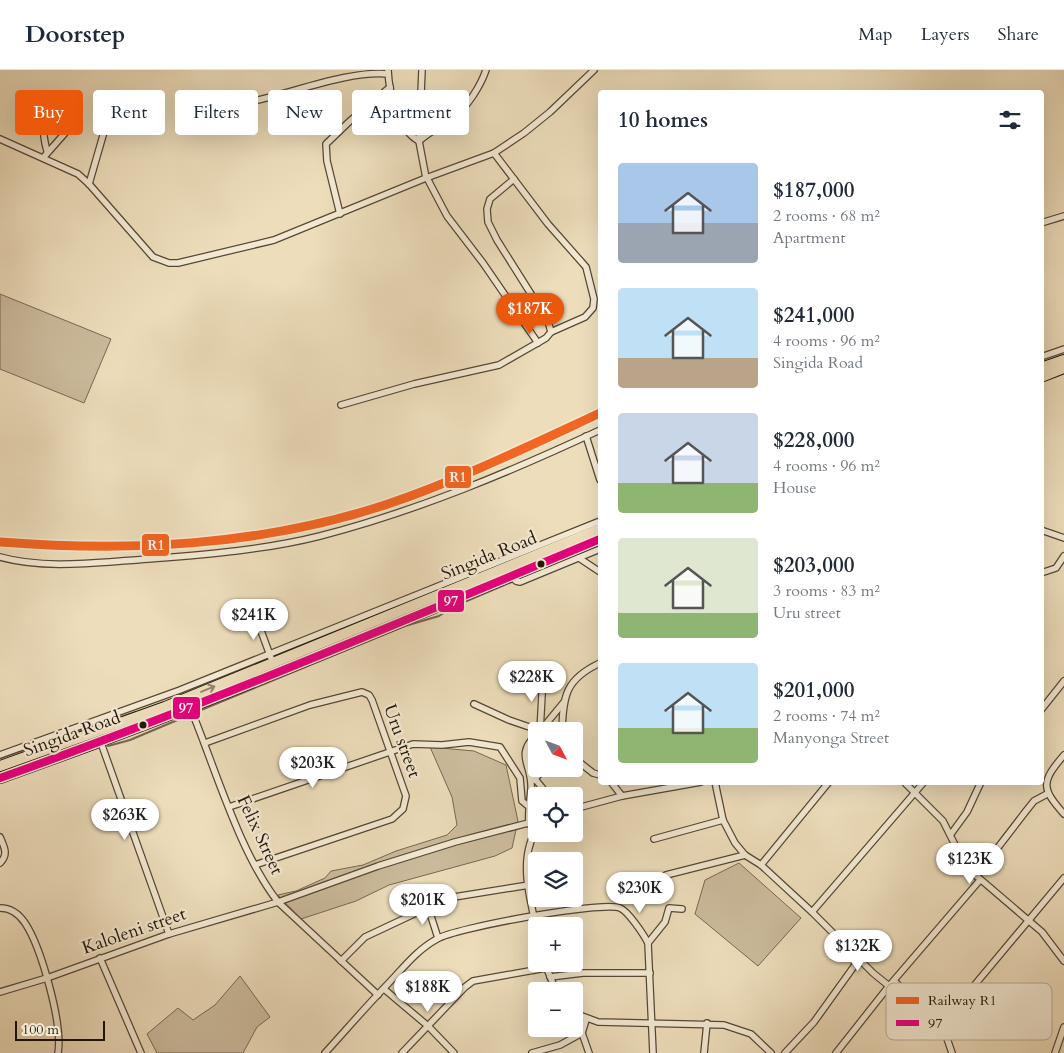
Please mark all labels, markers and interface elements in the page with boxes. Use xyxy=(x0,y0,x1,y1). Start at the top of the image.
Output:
text: Doorstep xyxy=(25,18,125,51)
text: Map xyxy=(858,22,893,47)
text: Layers xyxy=(921,22,970,47)
text: Share xyxy=(998,22,1039,47)
chip: Buy xyxy=(15,90,83,135)
chip: Rent xyxy=(93,90,165,135)
chip: Filters xyxy=(175,90,258,135)
chip: New xyxy=(268,90,342,135)
chip: Apartment xyxy=(352,90,469,135)
text: 10 homes xyxy=(618,106,708,135)
icon: filters xyxy=(996,106,1024,134)
text: $187,000 xyxy=(773,176,854,205)
icon: home xyxy=(658,183,718,243)
text: 2 rooms · 68 m² xyxy=(773,205,880,227)
text: Apartment xyxy=(773,227,846,249)
pin: $187K xyxy=(495,292,565,335)
text: $187K xyxy=(507,298,553,320)
text: $241,000 xyxy=(773,301,854,330)
icon: home xyxy=(658,308,718,368)
text: 4 rooms · 96 m² xyxy=(773,330,880,352)
text: Singida Road xyxy=(773,352,863,374)
text: $228,000 xyxy=(773,426,854,455)
icon: home xyxy=(658,433,718,493)
text: 4 rooms · 96 m² xyxy=(773,455,880,477)
line badge: R1 xyxy=(444,465,472,489)
text: R1 xyxy=(449,468,467,487)
text: House xyxy=(773,477,816,499)
street label: Singida Road xyxy=(437,525,541,587)
line badge: R1 xyxy=(141,533,170,557)
text: R1 xyxy=(147,536,165,555)
text: $203,000 xyxy=(773,551,854,580)
icon: home xyxy=(658,558,718,618)
unlabelled marker xyxy=(536,559,546,569)
text: 3 rooms · 83 m² xyxy=(773,580,880,602)
line badge: 97 xyxy=(437,589,465,613)
text: 97 xyxy=(444,592,458,611)
pin: $241K xyxy=(219,598,289,641)
text: Uru street xyxy=(773,602,841,624)
text: $241K xyxy=(231,604,277,626)
pin: $228K xyxy=(497,660,567,703)
text: $228K xyxy=(509,666,555,688)
text: $201,000 xyxy=(773,676,854,705)
icon: home xyxy=(658,683,718,743)
one-way arrow xyxy=(200,684,215,693)
line badge: 97 xyxy=(172,696,201,720)
text: 97 xyxy=(179,699,193,718)
street label: Uru street xyxy=(377,701,427,781)
street label: Singida Road xyxy=(20,705,124,763)
text: 2 rooms · 74 m² xyxy=(773,705,880,727)
unlabelled marker xyxy=(138,720,148,730)
north arrow xyxy=(528,722,582,778)
map controls xyxy=(528,722,583,1037)
text: Manyonga Street xyxy=(773,727,889,749)
pin: $203K xyxy=(278,746,348,789)
text: $203K xyxy=(290,752,336,774)
button: locate xyxy=(528,787,583,842)
street label: Felix Street xyxy=(231,791,289,879)
pin: $263K xyxy=(90,798,160,841)
text: $263K xyxy=(102,804,148,826)
pin: $123K xyxy=(935,842,1005,885)
text: $123K xyxy=(947,848,993,870)
button: layers xyxy=(528,852,583,907)
pin: $230K xyxy=(605,872,675,914)
text: $230K xyxy=(617,877,663,899)
pin: $201K xyxy=(388,884,458,926)
text: $201K xyxy=(400,889,446,911)
street label: Kaloleni street xyxy=(79,901,190,961)
button: + xyxy=(528,917,583,972)
pin: $132K xyxy=(823,930,893,972)
text: $132K xyxy=(835,935,881,957)
pin: $188K xyxy=(393,970,463,1013)
text: $188K xyxy=(405,976,451,998)
button: − xyxy=(528,982,583,1037)
legend xyxy=(886,983,1052,1040)
text: Railway R1 xyxy=(928,991,997,1010)
text: 97 xyxy=(928,1014,942,1033)
scale bar xyxy=(15,1018,105,1041)
text: 100 m xyxy=(22,1020,59,1039)

